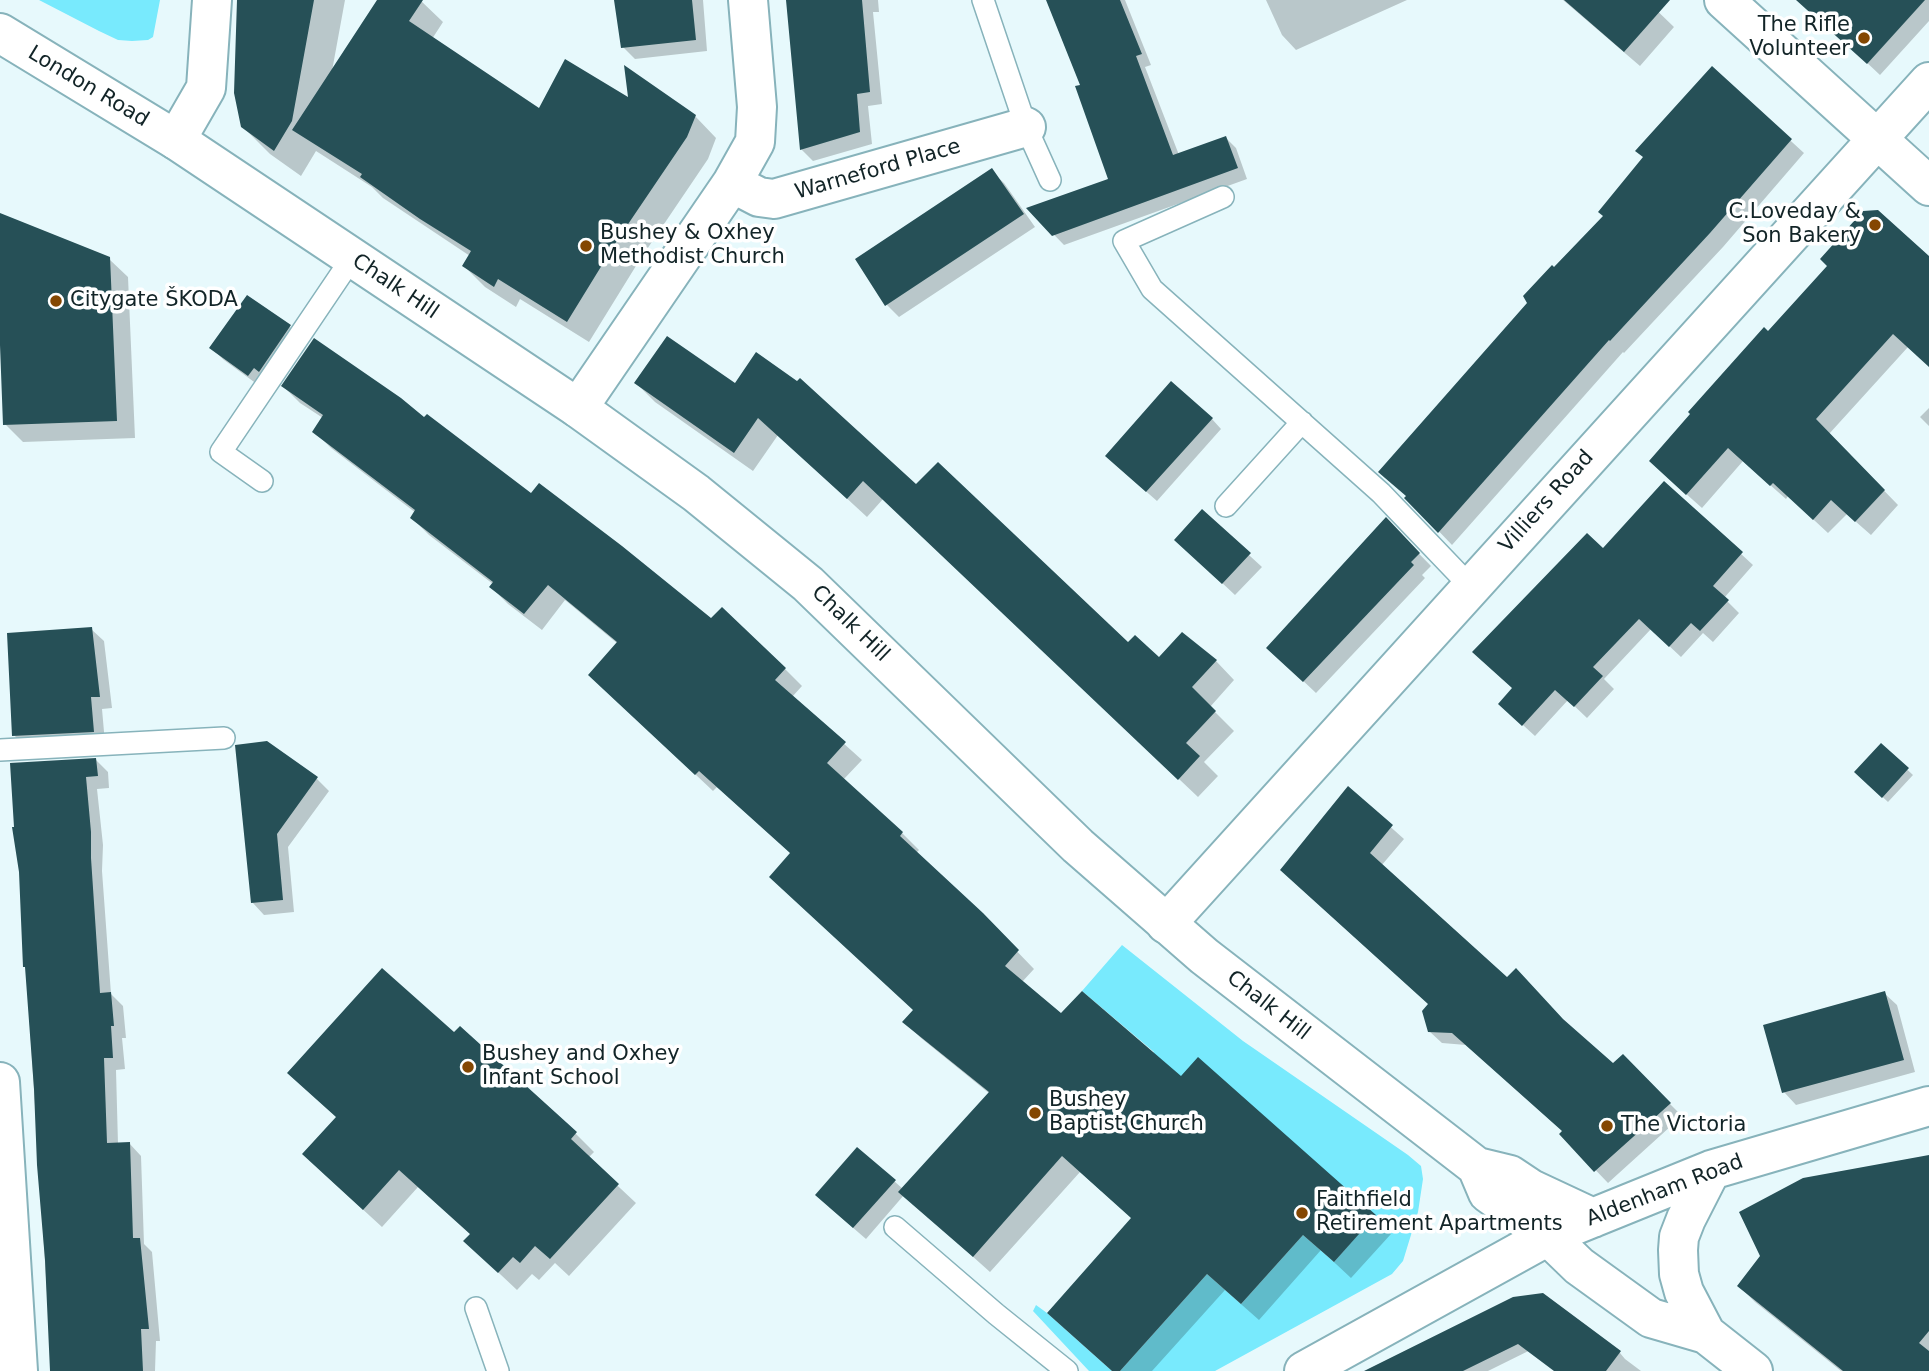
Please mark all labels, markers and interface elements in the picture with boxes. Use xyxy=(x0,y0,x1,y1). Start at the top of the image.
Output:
place label: The Rifle Volunteer xyxy=(1749,13,1850,63)
marker: The Rifle Volunteer xyxy=(1856,30,1872,46)
street label: London Road xyxy=(23,41,153,133)
street label: Warneford Place xyxy=(792,134,964,206)
place label: C.Loveday & Son Bakery xyxy=(1728,200,1861,250)
marker: C.Loveday & Son Bakery xyxy=(1867,217,1883,233)
place label: Bushey & Oxhey Methodist Church xyxy=(600,221,785,271)
marker: Bushey & Oxhey Methodist Church xyxy=(578,238,594,254)
street label: Chalk Hill xyxy=(347,249,443,325)
place label: Citygate ŠKODA xyxy=(70,288,238,314)
marker: Citygate ŠKODA xyxy=(48,293,64,309)
street label: Villiers Road xyxy=(1494,446,1600,558)
street label: Chalk Hill xyxy=(806,581,894,667)
street label: Chalk Hill xyxy=(1221,966,1315,1046)
place label: Bushey and Oxhey Infant School xyxy=(482,1042,680,1092)
marker: Bushey and Oxhey Infant School xyxy=(460,1059,476,1075)
place label: Bushey Baptist Church xyxy=(1049,1088,1204,1138)
marker: Bushey Baptist Church xyxy=(1027,1105,1043,1121)
place label: The Victoria xyxy=(1621,1113,1746,1139)
marker: The Victoria xyxy=(1599,1118,1615,1134)
street label: Aldenham Road xyxy=(1583,1150,1747,1232)
place label: Faithfield Retirement Apartments xyxy=(1316,1188,1563,1238)
marker: Faithfield Retirement Apartments xyxy=(1294,1205,1310,1221)

